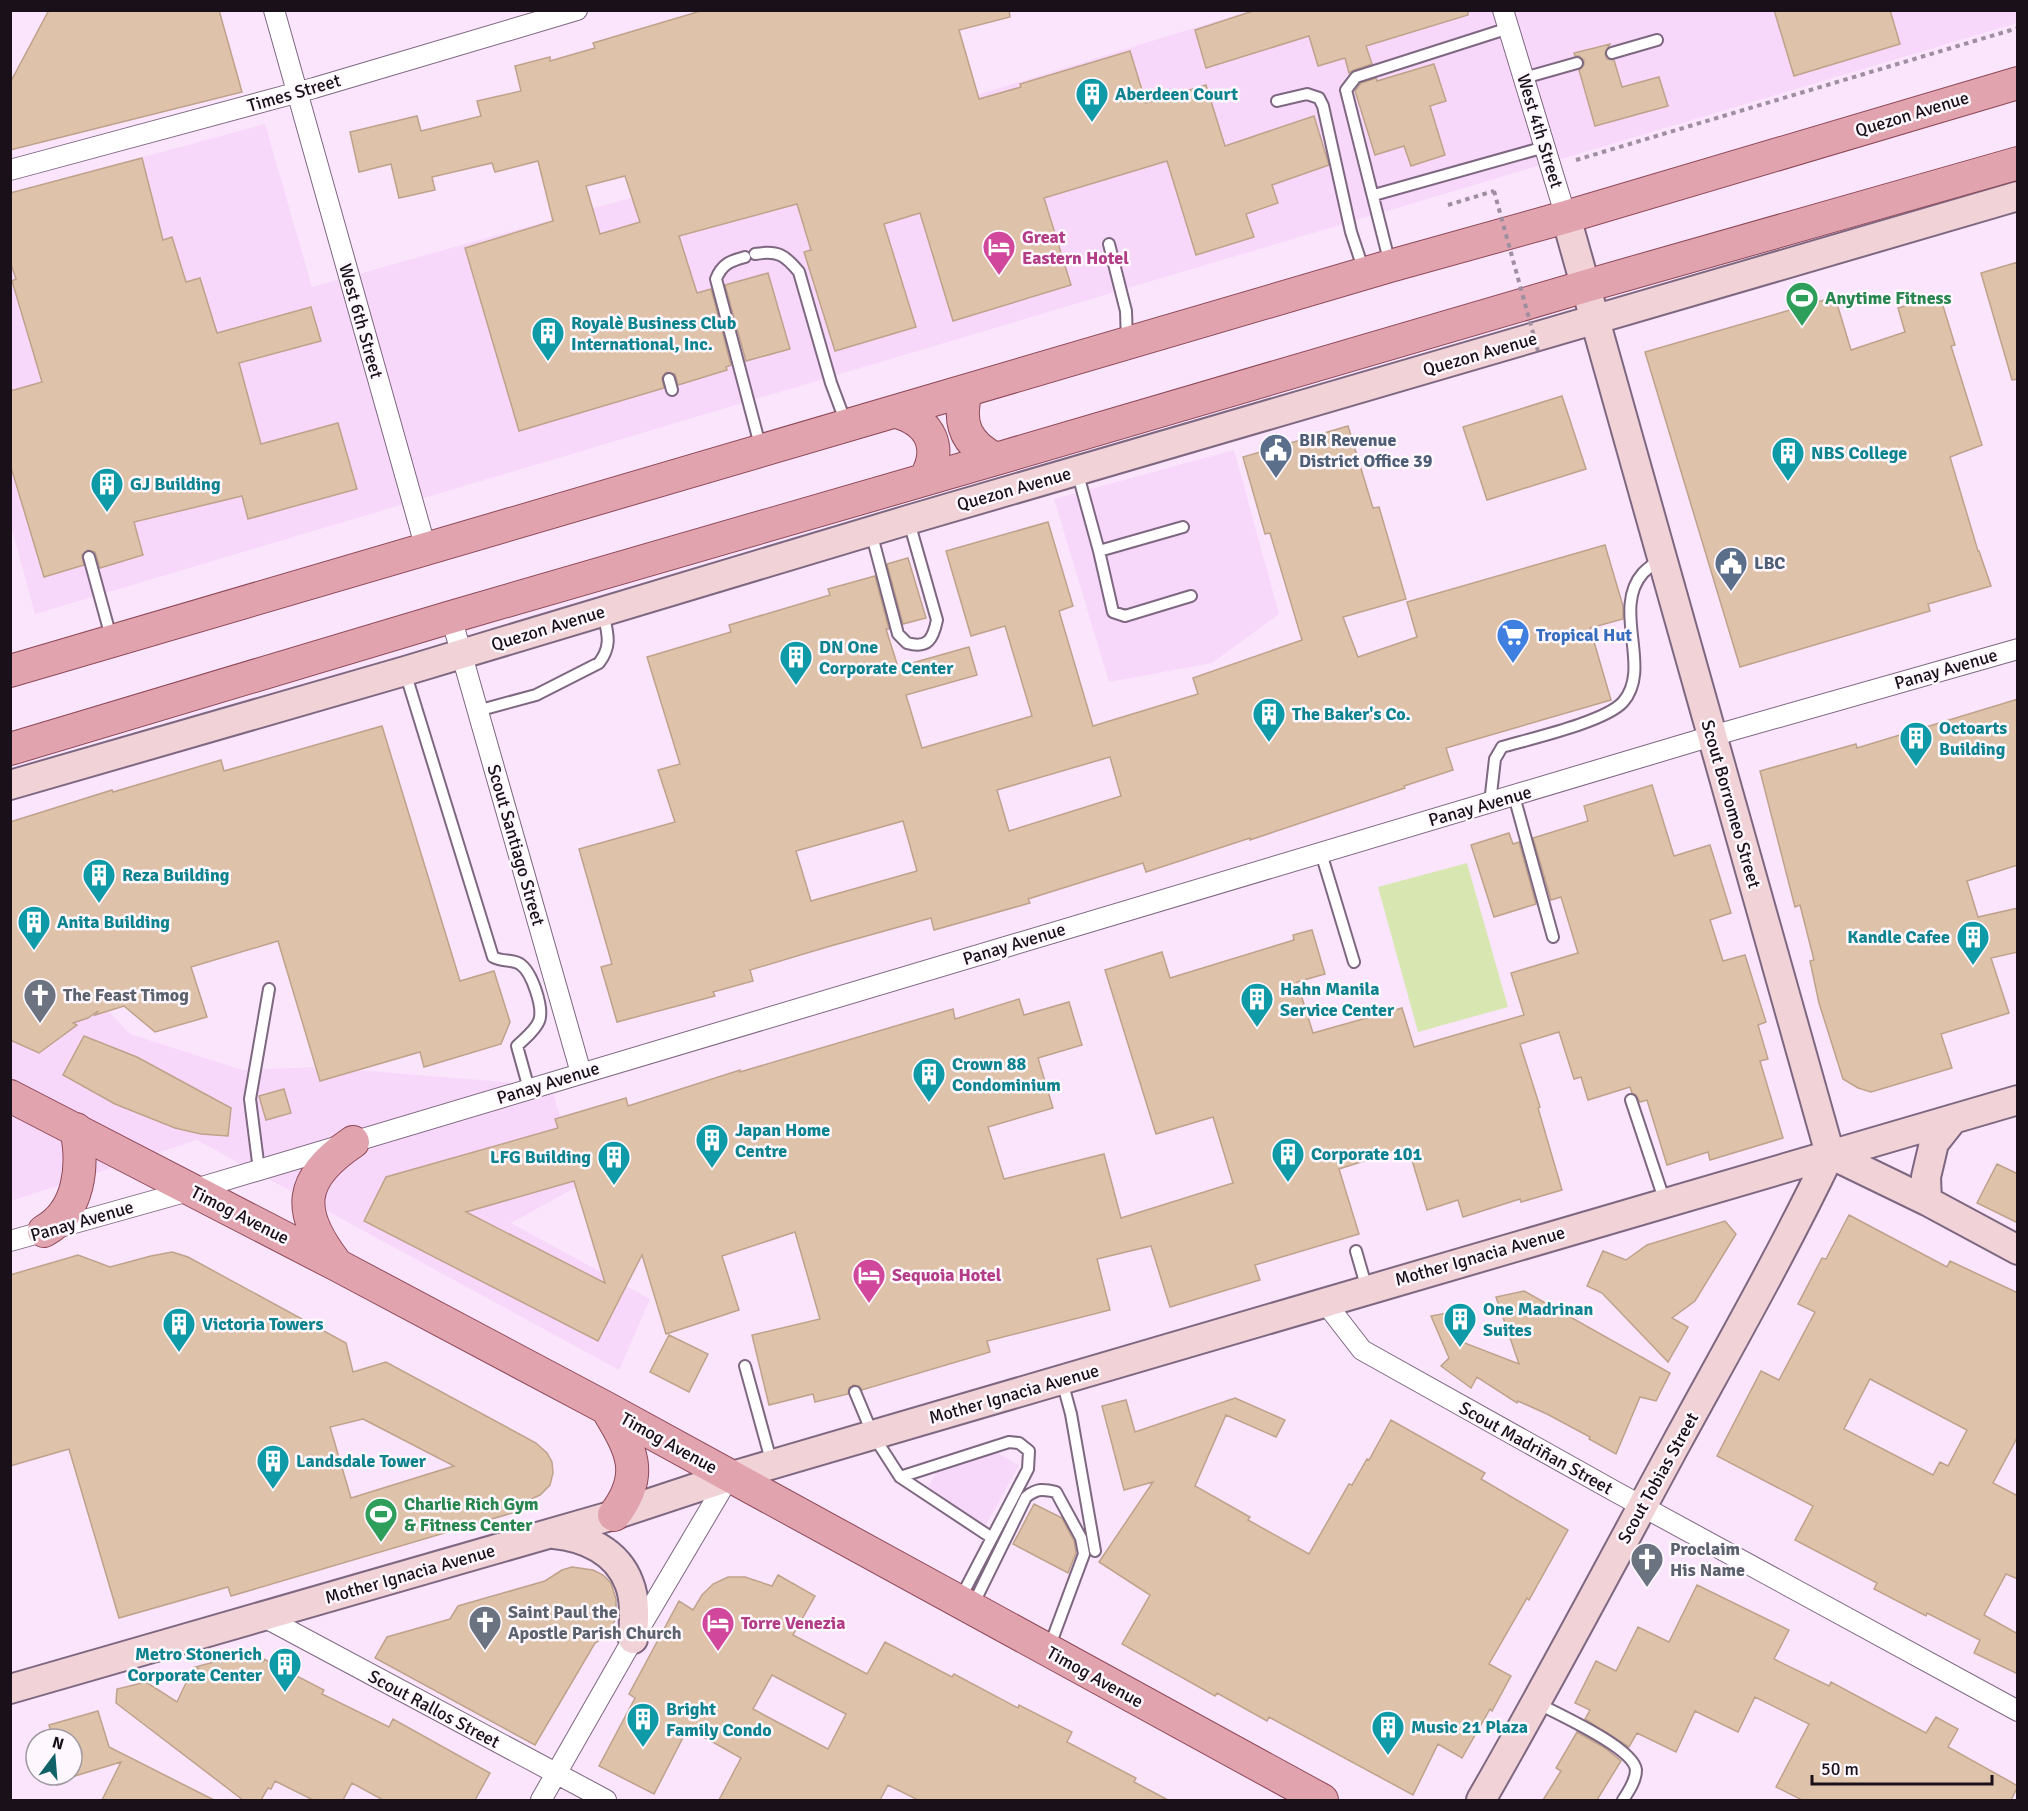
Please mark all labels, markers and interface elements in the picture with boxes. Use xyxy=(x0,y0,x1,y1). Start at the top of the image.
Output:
street label: Times Street xyxy=(245,69,343,117)
street label: West 4th Street xyxy=(1512,71,1568,191)
building icon: Aberdeen Court xyxy=(1074,76,1110,123)
place label: Aberdeen Court xyxy=(1115,83,1238,105)
street label: Quezon Avenue xyxy=(1852,86,1972,142)
place label: Great Eastern Hotel xyxy=(1022,226,1129,269)
hotel icon: Great Eastern Hotel xyxy=(981,229,1017,276)
street label: West 6th Street xyxy=(334,261,388,381)
sports icon: Anytime Fitness xyxy=(1784,280,1820,327)
place label: Anytime Fitness xyxy=(1825,287,1952,309)
place label: Royalè Business Club International, Inc. xyxy=(571,312,737,355)
building icon: Royalè Business Club International, Inc. xyxy=(530,315,566,362)
street label: Quezon Avenue xyxy=(1420,327,1540,381)
place label: BIR Revenue District Office 39 xyxy=(1299,429,1433,472)
public building icon: BIR Revenue District Office 39 xyxy=(1258,432,1294,479)
building icon: NBS College xyxy=(1770,435,1806,482)
place label: NBS College xyxy=(1811,442,1907,464)
street label: Quezon Avenue xyxy=(954,462,1074,516)
building icon: GJ Building xyxy=(89,466,125,513)
place label: GJ Building xyxy=(130,473,221,495)
public building icon: LBC xyxy=(1713,545,1749,592)
place label: LBC xyxy=(1754,552,1785,574)
street label: Quezon Avenue xyxy=(488,600,608,656)
supermarket icon: Tropical Hut xyxy=(1495,617,1531,664)
place label: Tropical Hut xyxy=(1536,624,1632,646)
place label: DN One Corporate Center xyxy=(819,636,954,679)
building icon: DN One Corporate Center xyxy=(778,639,814,686)
street label: Panay Avenue xyxy=(1892,644,2000,694)
building icon: The Baker's Co. xyxy=(1251,696,1287,743)
place label: The Baker's Co. xyxy=(1292,703,1411,725)
street label: Scout Borromeo Street xyxy=(1696,717,1766,891)
place label: Octoarts Building xyxy=(1939,717,2007,760)
building icon: Octoarts Building xyxy=(1898,720,1934,767)
street label: Scout Santiago Street xyxy=(482,762,550,928)
street label: Panay Avenue xyxy=(1426,781,1534,831)
building icon: Reza Building xyxy=(81,857,117,904)
place label: Reza Building xyxy=(122,864,230,886)
building icon: Anita Building xyxy=(16,904,52,951)
place label: Anita Building xyxy=(57,911,170,933)
street label: Panay Avenue xyxy=(960,918,1068,970)
building icon: Kandle Cafee xyxy=(1955,919,1991,966)
place label: Kandle Cafee xyxy=(1847,926,1950,948)
church icon: The Feast Timog xyxy=(22,977,58,1024)
place label: Hahn Manila Service Center xyxy=(1280,978,1395,1021)
building icon: Hahn Manila Service Center xyxy=(1239,981,1275,1028)
place label: The Feast Timog xyxy=(63,984,189,1006)
place label: Crown 88 Condominium xyxy=(952,1053,1061,1096)
building icon: Crown 88 Condominium xyxy=(911,1056,947,1103)
street label: Panay Avenue xyxy=(494,1057,602,1109)
place label: Japan Home Centre xyxy=(735,1119,830,1162)
building icon: Japan Home Centre xyxy=(694,1122,730,1169)
building icon: Corporate 101 xyxy=(1270,1136,1306,1183)
building icon: LFG Building xyxy=(596,1139,632,1186)
place label: Corporate 101 xyxy=(1311,1143,1423,1165)
place label: LFG Building xyxy=(490,1146,591,1168)
street label: Timog Avenue xyxy=(187,1181,293,1249)
street label: Panay Avenue xyxy=(28,1196,136,1246)
street label: Mother Ignacia Avenue xyxy=(1392,1221,1568,1291)
hotel icon: Sequoia Hotel xyxy=(851,1257,887,1304)
place label: Sequoia Hotel xyxy=(892,1264,1002,1286)
place label: One Madrinan Suites xyxy=(1483,1298,1594,1341)
building icon: One Madrinan Suites xyxy=(1442,1301,1478,1348)
building icon: Victoria Towers xyxy=(161,1306,197,1353)
place label: Victoria Towers xyxy=(202,1313,323,1335)
street label: Mother Ignacia Avenue xyxy=(926,1359,1102,1429)
street label: Scout Madriñan Street xyxy=(1455,1397,1617,1499)
street label: Timog Avenue xyxy=(617,1407,721,1479)
street label: Scout Tobias Street xyxy=(1613,1408,1703,1548)
building icon: Landsdale Tower xyxy=(255,1443,291,1490)
place label: Landsdale Tower xyxy=(296,1450,427,1472)
place label: Charlie Rich Gym & Fitness Center xyxy=(404,1493,539,1536)
sports icon: Charlie Rich Gym & Fitness Center xyxy=(363,1496,399,1543)
place label: Proclaim His Name xyxy=(1670,1538,1745,1581)
street label: Mother Ignacia Avenue xyxy=(322,1539,498,1609)
church icon: Proclaim His Name xyxy=(1629,1541,1665,1588)
place label: Saint Paul the Apostle Parish Church xyxy=(508,1601,682,1644)
church icon: Saint Paul the Apostle Parish Church xyxy=(467,1604,503,1651)
hotel icon: Torre Venezia xyxy=(700,1605,736,1652)
place label: Torre Venezia xyxy=(741,1612,845,1634)
street label: Timog Avenue xyxy=(1043,1641,1147,1713)
place label: Metro Stonerich Corporate Center xyxy=(128,1643,263,1686)
building icon: Metro Stonerich Corporate Center xyxy=(267,1646,303,1693)
street label: Scout Rallos Street xyxy=(364,1665,504,1753)
place label: Bright Family Condo xyxy=(666,1698,772,1741)
building icon: Bright Family Condo xyxy=(625,1701,661,1748)
building icon: Music 21 Plaza xyxy=(1370,1709,1406,1756)
place label: Music 21 Plaza xyxy=(1411,1716,1528,1738)
north arrow xyxy=(24,1727,84,1787)
text: N xyxy=(50,1732,66,1755)
scale bar xyxy=(1812,1748,1992,1786)
text: 50 m xyxy=(1821,1758,1859,1780)

